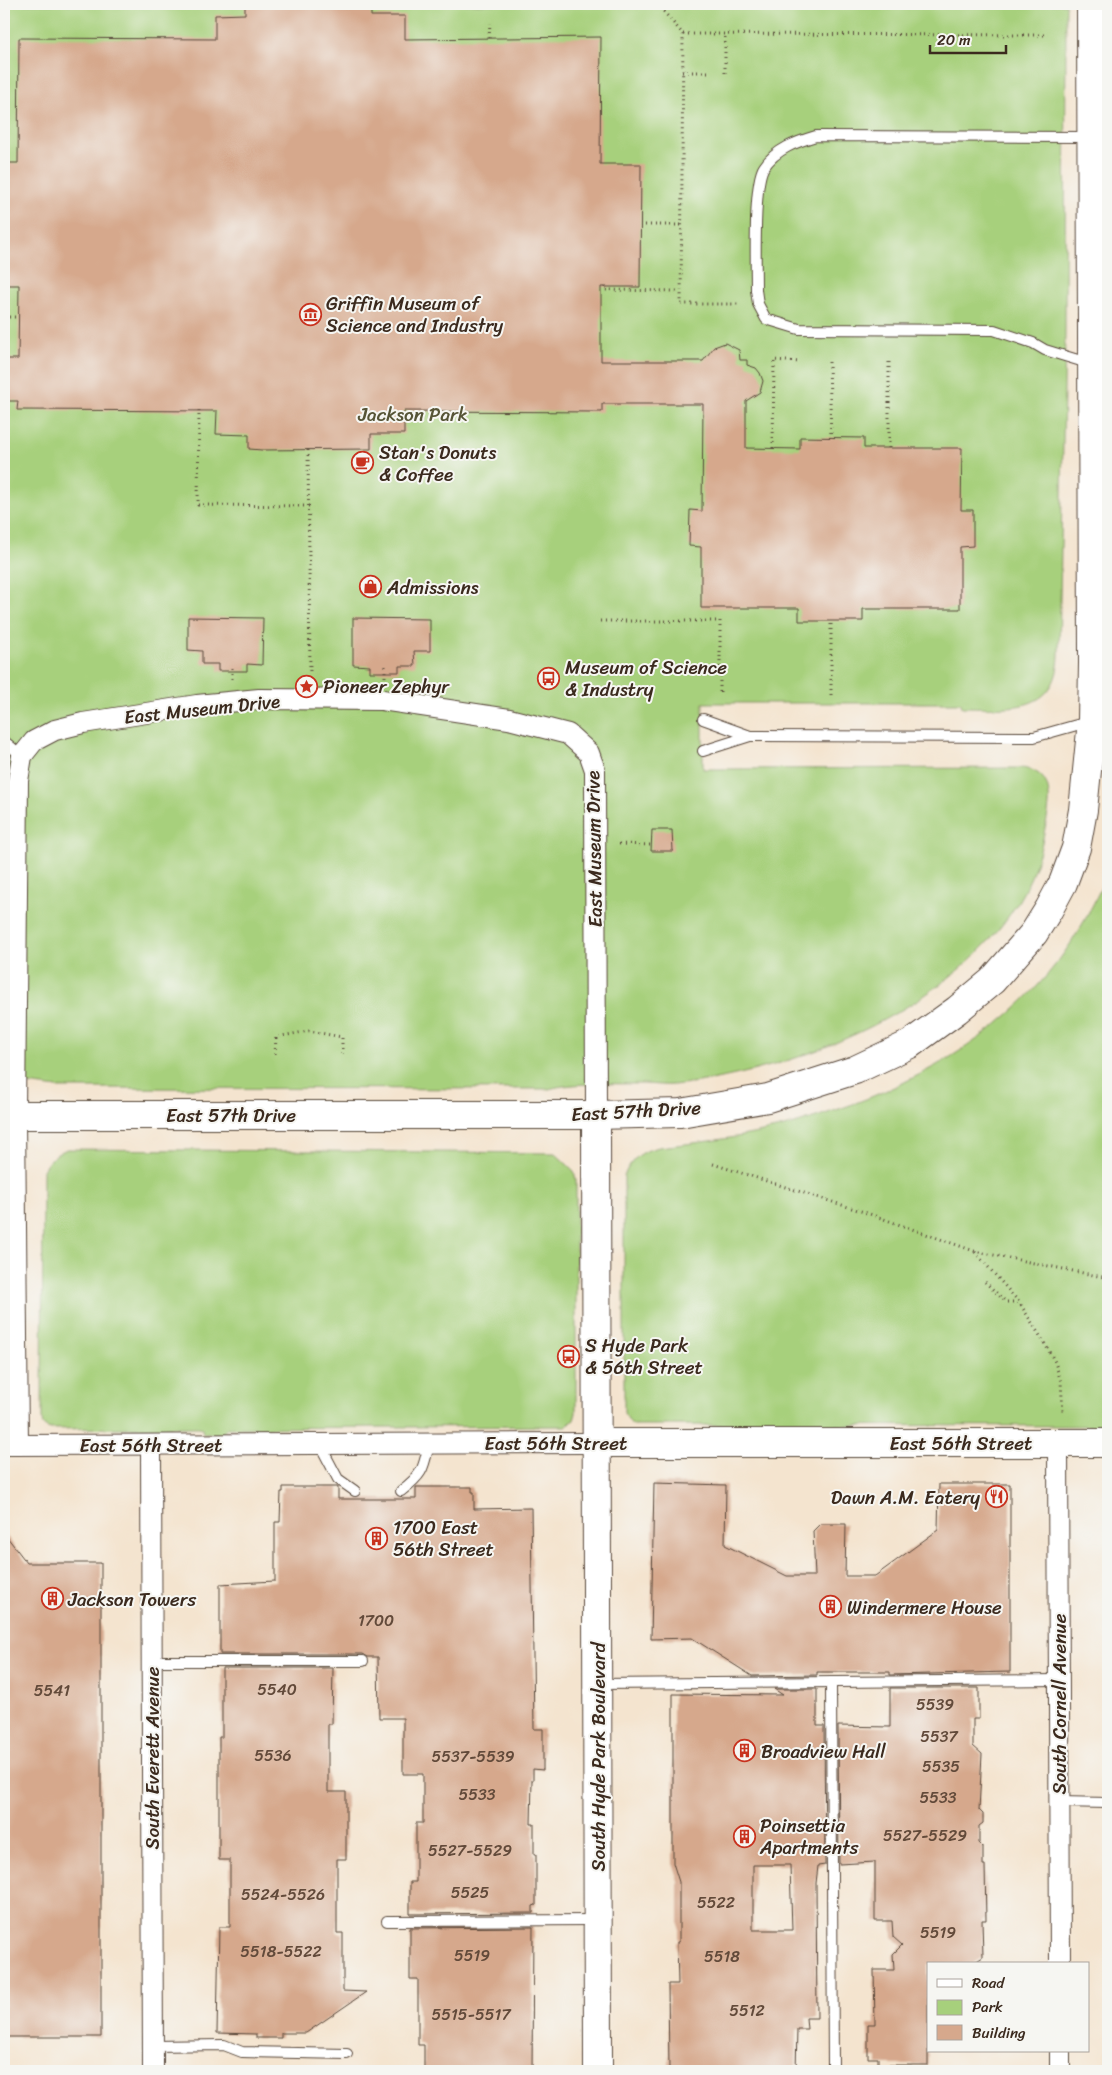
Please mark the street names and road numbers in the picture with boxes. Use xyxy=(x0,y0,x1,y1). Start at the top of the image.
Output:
street label: East Museum Drive xyxy=(122,684,282,734)
street label: East Museum Drive xyxy=(576,770,612,928)
street label: East 57th Drive xyxy=(570,1091,702,1131)
street label: East 57th Drive xyxy=(166,1099,296,1132)
street label: East 56th Street xyxy=(485,1427,627,1460)
street label: East 56th Street xyxy=(890,1427,1032,1460)
street label: East 56th Street xyxy=(80,1429,222,1462)
street label: South Cornell Avenue xyxy=(1043,1613,1076,1795)
street label: South Hyde Park Boulevard xyxy=(582,1640,615,1872)
street label: South Everett Avenue xyxy=(136,1666,169,1850)

